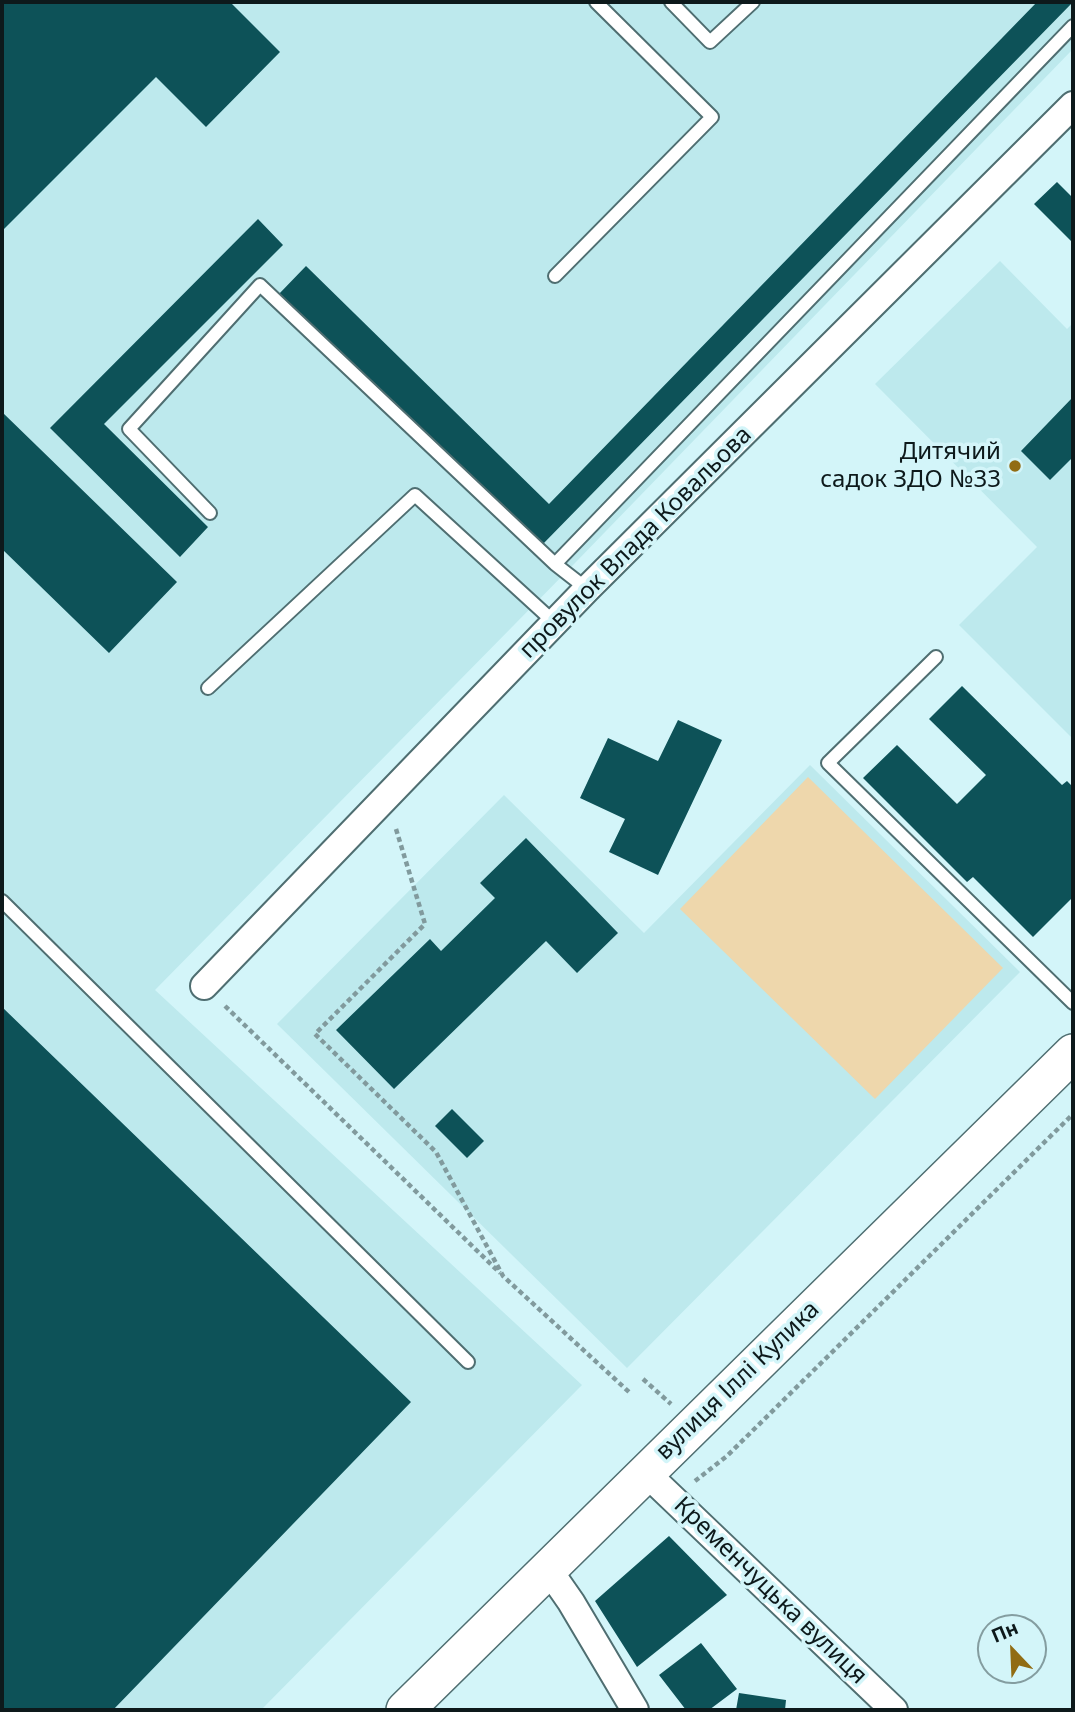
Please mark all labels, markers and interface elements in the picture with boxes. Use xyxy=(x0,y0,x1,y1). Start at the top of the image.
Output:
street label: провулок Влада Ковальова xyxy=(514,421,758,665)
place label: Дитячий садок ЗДО №33 xyxy=(820,438,1001,494)
marker: Дитячий садок ЗДО №33 xyxy=(1007,458,1023,474)
street label: вулиця Іллі Кулика xyxy=(650,1296,826,1466)
street label: Кременчуцька вулиця xyxy=(668,1491,872,1691)
north arrow xyxy=(977,1614,1047,1684)
text: Пн xyxy=(987,1614,1022,1649)

